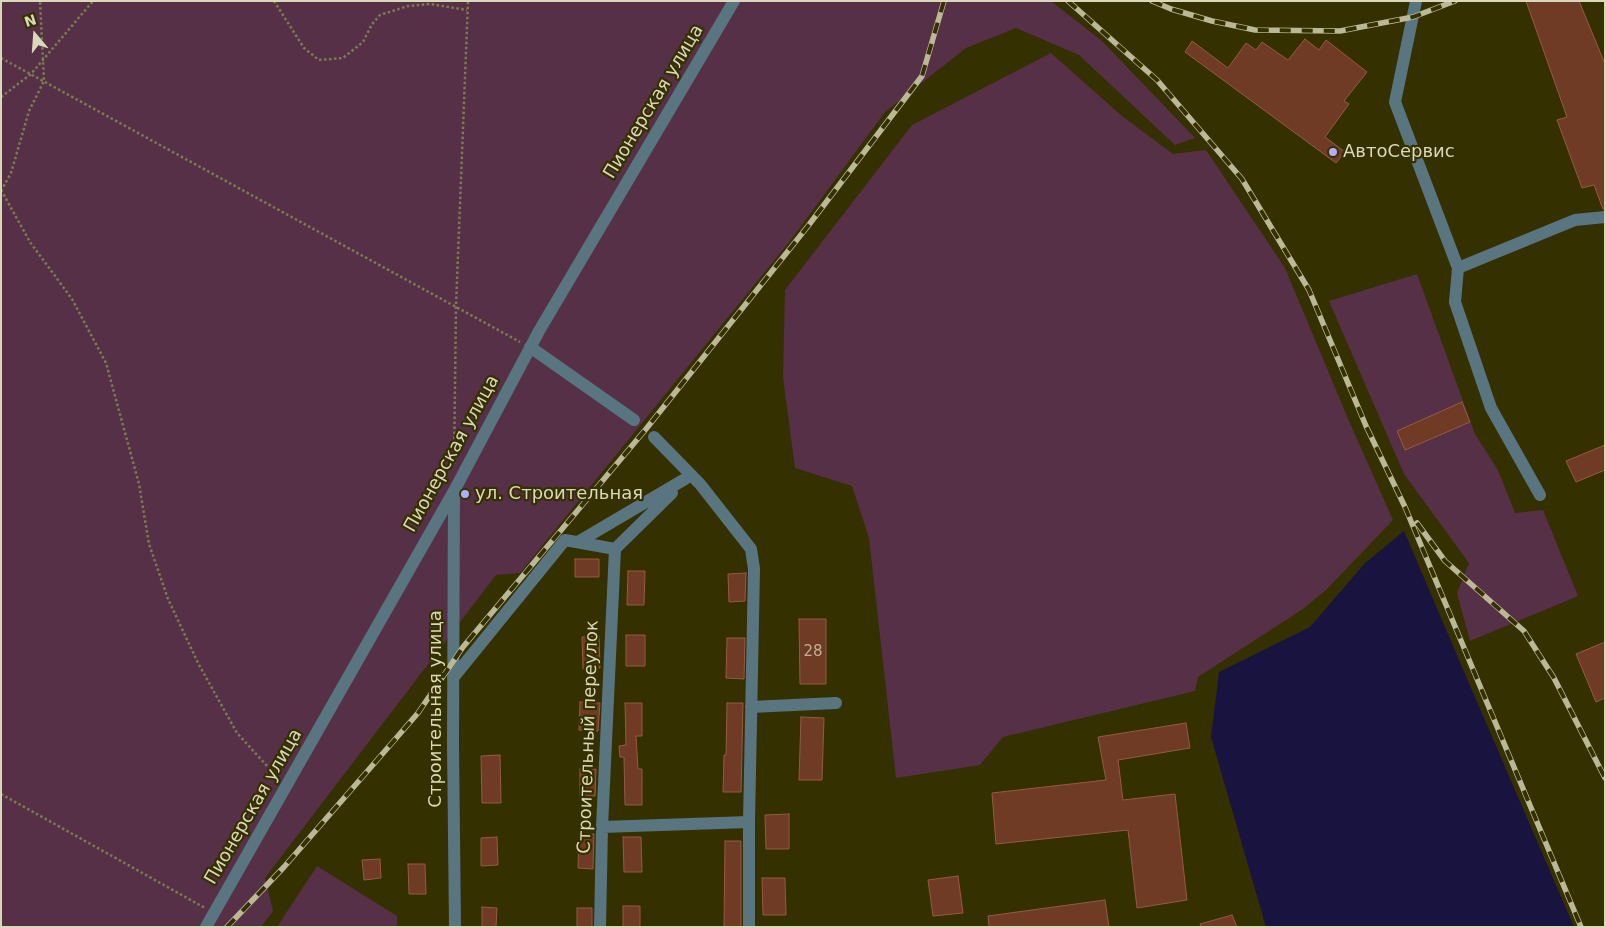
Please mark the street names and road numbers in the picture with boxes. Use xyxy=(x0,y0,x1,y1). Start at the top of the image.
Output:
street label: Пионерская улица xyxy=(599,21,709,183)
street label: Пионерская улица xyxy=(400,372,504,536)
street label: Строительная улица xyxy=(425,610,447,808)
street label: Строительный переулок xyxy=(574,620,604,854)
street label: Пионерская улица xyxy=(201,725,307,889)

